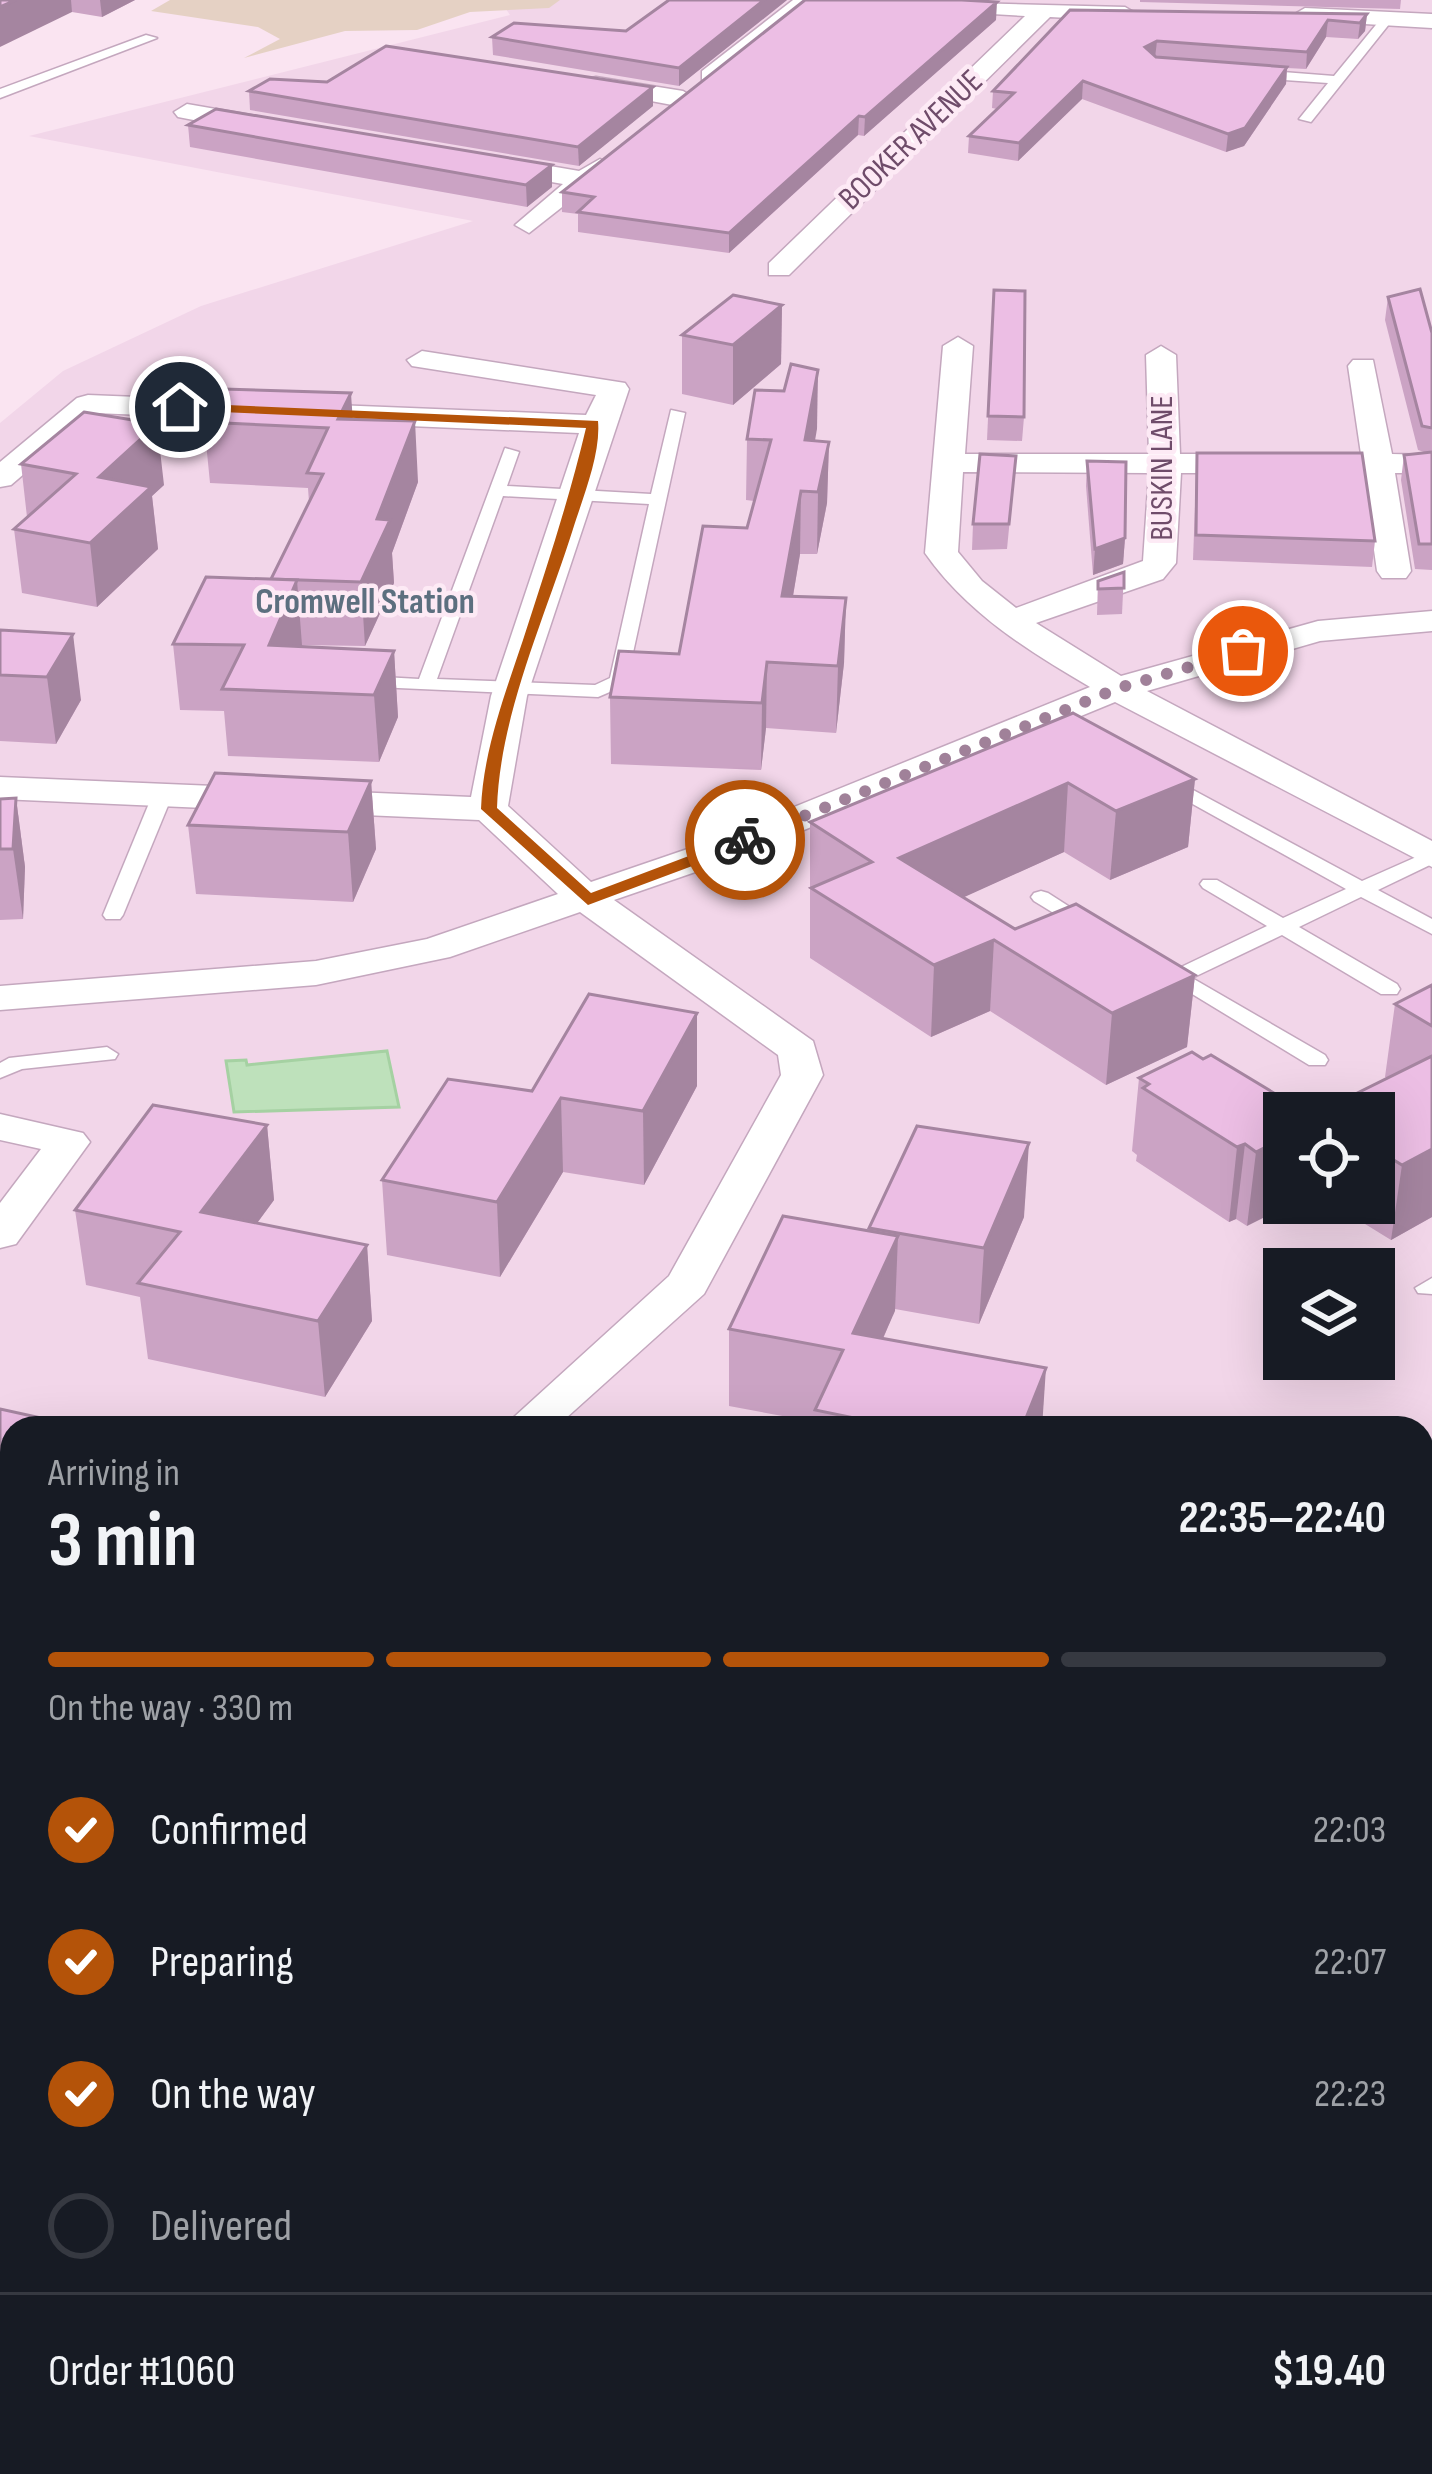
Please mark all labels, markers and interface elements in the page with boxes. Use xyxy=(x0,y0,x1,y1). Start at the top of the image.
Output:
street label: BOOKER AVENUE xyxy=(831,62,991,218)
pin xyxy=(129,356,231,458)
icon: home xyxy=(147,374,213,440)
street label: BUSKIN LANE xyxy=(1142,395,1182,541)
district label: Cromwell Station xyxy=(255,581,475,624)
pin xyxy=(1192,600,1294,702)
icon: bag xyxy=(1210,618,1276,684)
courier xyxy=(685,780,805,900)
icon: bike xyxy=(712,807,778,873)
map controls xyxy=(1263,1092,1395,1380)
button: locate xyxy=(1263,1092,1395,1224)
button: layers xyxy=(1263,1248,1395,1380)
text: Arriving in xyxy=(48,1450,180,1497)
text: 22:35–22:40 xyxy=(1179,1491,1386,1546)
text: 3 min xyxy=(48,1495,197,1588)
text: On the way · 330 m xyxy=(48,1685,293,1732)
icon: check xyxy=(48,1797,114,1863)
text: Confirmed xyxy=(150,1803,308,1858)
text: 22:03 xyxy=(1313,1807,1386,1854)
icon: check xyxy=(48,1929,114,1995)
text: Preparing xyxy=(150,1935,294,1990)
text: 22:07 xyxy=(1314,1939,1386,1986)
icon: check xyxy=(48,2061,114,2127)
text: On the way xyxy=(150,2067,316,2122)
text: 22:23 xyxy=(1314,2071,1386,2118)
text: Delivered xyxy=(150,2199,292,2254)
text: Order #1060 xyxy=(48,2344,235,2399)
text: $19.40 xyxy=(1272,2344,1386,2399)

